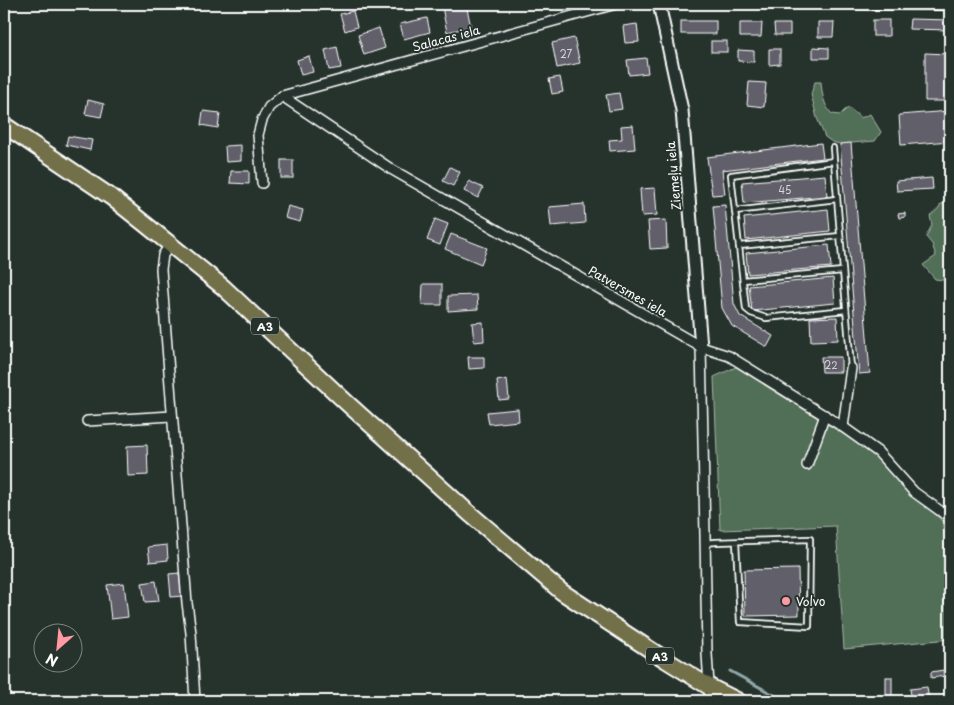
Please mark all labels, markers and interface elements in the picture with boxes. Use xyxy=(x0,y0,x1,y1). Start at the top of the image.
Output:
street label: Salacas iela xyxy=(410,20,482,56)
house number: 27 xyxy=(560,46,573,61)
street label: Ziemeļu iela xyxy=(661,140,685,211)
house number: 45 xyxy=(779,182,791,197)
street label: Patversmes iela xyxy=(585,261,671,321)
road number: A3 xyxy=(251,318,279,334)
house number: 22 xyxy=(824,357,838,372)
place label: Volvo xyxy=(796,592,826,610)
marker: Volvo xyxy=(780,595,792,607)
north arrow xyxy=(32,622,82,672)
text: N xyxy=(42,648,62,672)
road number: A3 xyxy=(646,648,674,664)

